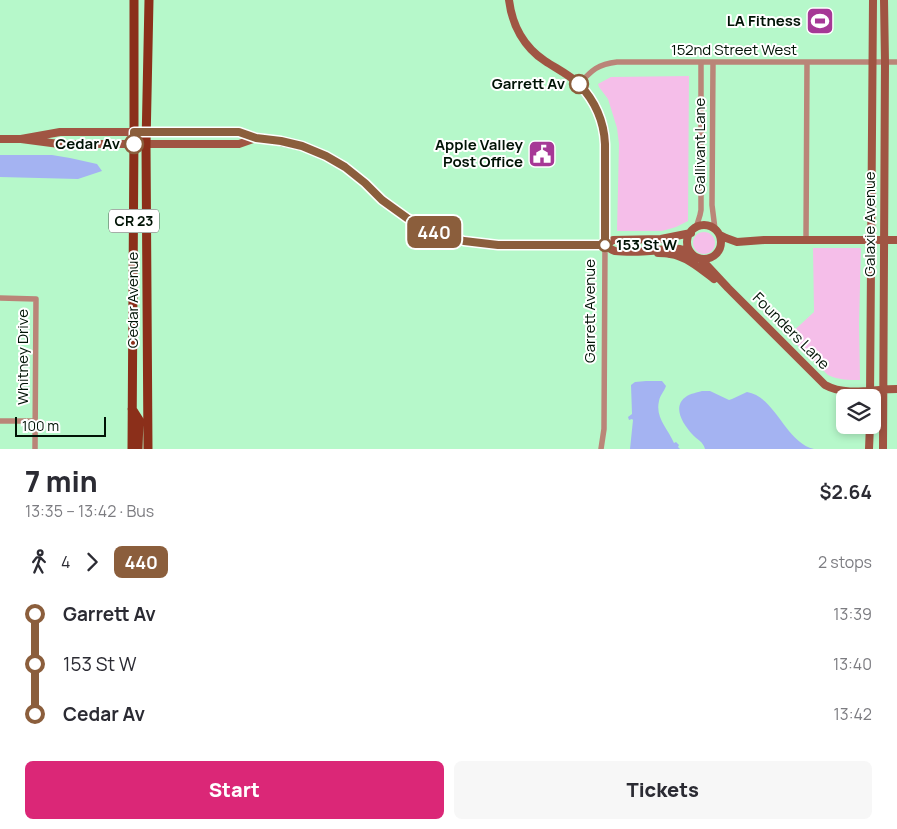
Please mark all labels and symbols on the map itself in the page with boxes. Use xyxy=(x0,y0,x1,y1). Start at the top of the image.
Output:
sports icon: LA Fitness xyxy=(805,6,835,36)
place label: LA Fitness xyxy=(727,10,801,31)
street label: 152nd Street West xyxy=(671,39,797,60)
place label: Garrett Av xyxy=(492,73,565,94)
marker: Garrett Av xyxy=(569,74,589,94)
street label: Gallivant Lane xyxy=(689,98,710,194)
place label: Cedar Av xyxy=(55,133,120,154)
marker: Cedar Av xyxy=(124,134,144,154)
place label: Apple Valley Post Office xyxy=(435,134,524,172)
public building icon: Apple Valley Post Office xyxy=(527,139,557,169)
street label: Galaxie Avenue xyxy=(859,171,880,277)
road number: CR 23 xyxy=(109,210,159,232)
line badge: 440 xyxy=(405,216,463,248)
place label: 153 St W xyxy=(616,234,677,255)
marker: 153 St W xyxy=(598,238,612,252)
street label: Cedar Avenue xyxy=(122,252,143,348)
street label: Garrett Avenue xyxy=(579,259,600,363)
street label: Founders Lane xyxy=(748,287,835,374)
street label: Whitney Drive xyxy=(12,309,33,405)
scale bar xyxy=(15,414,106,437)

